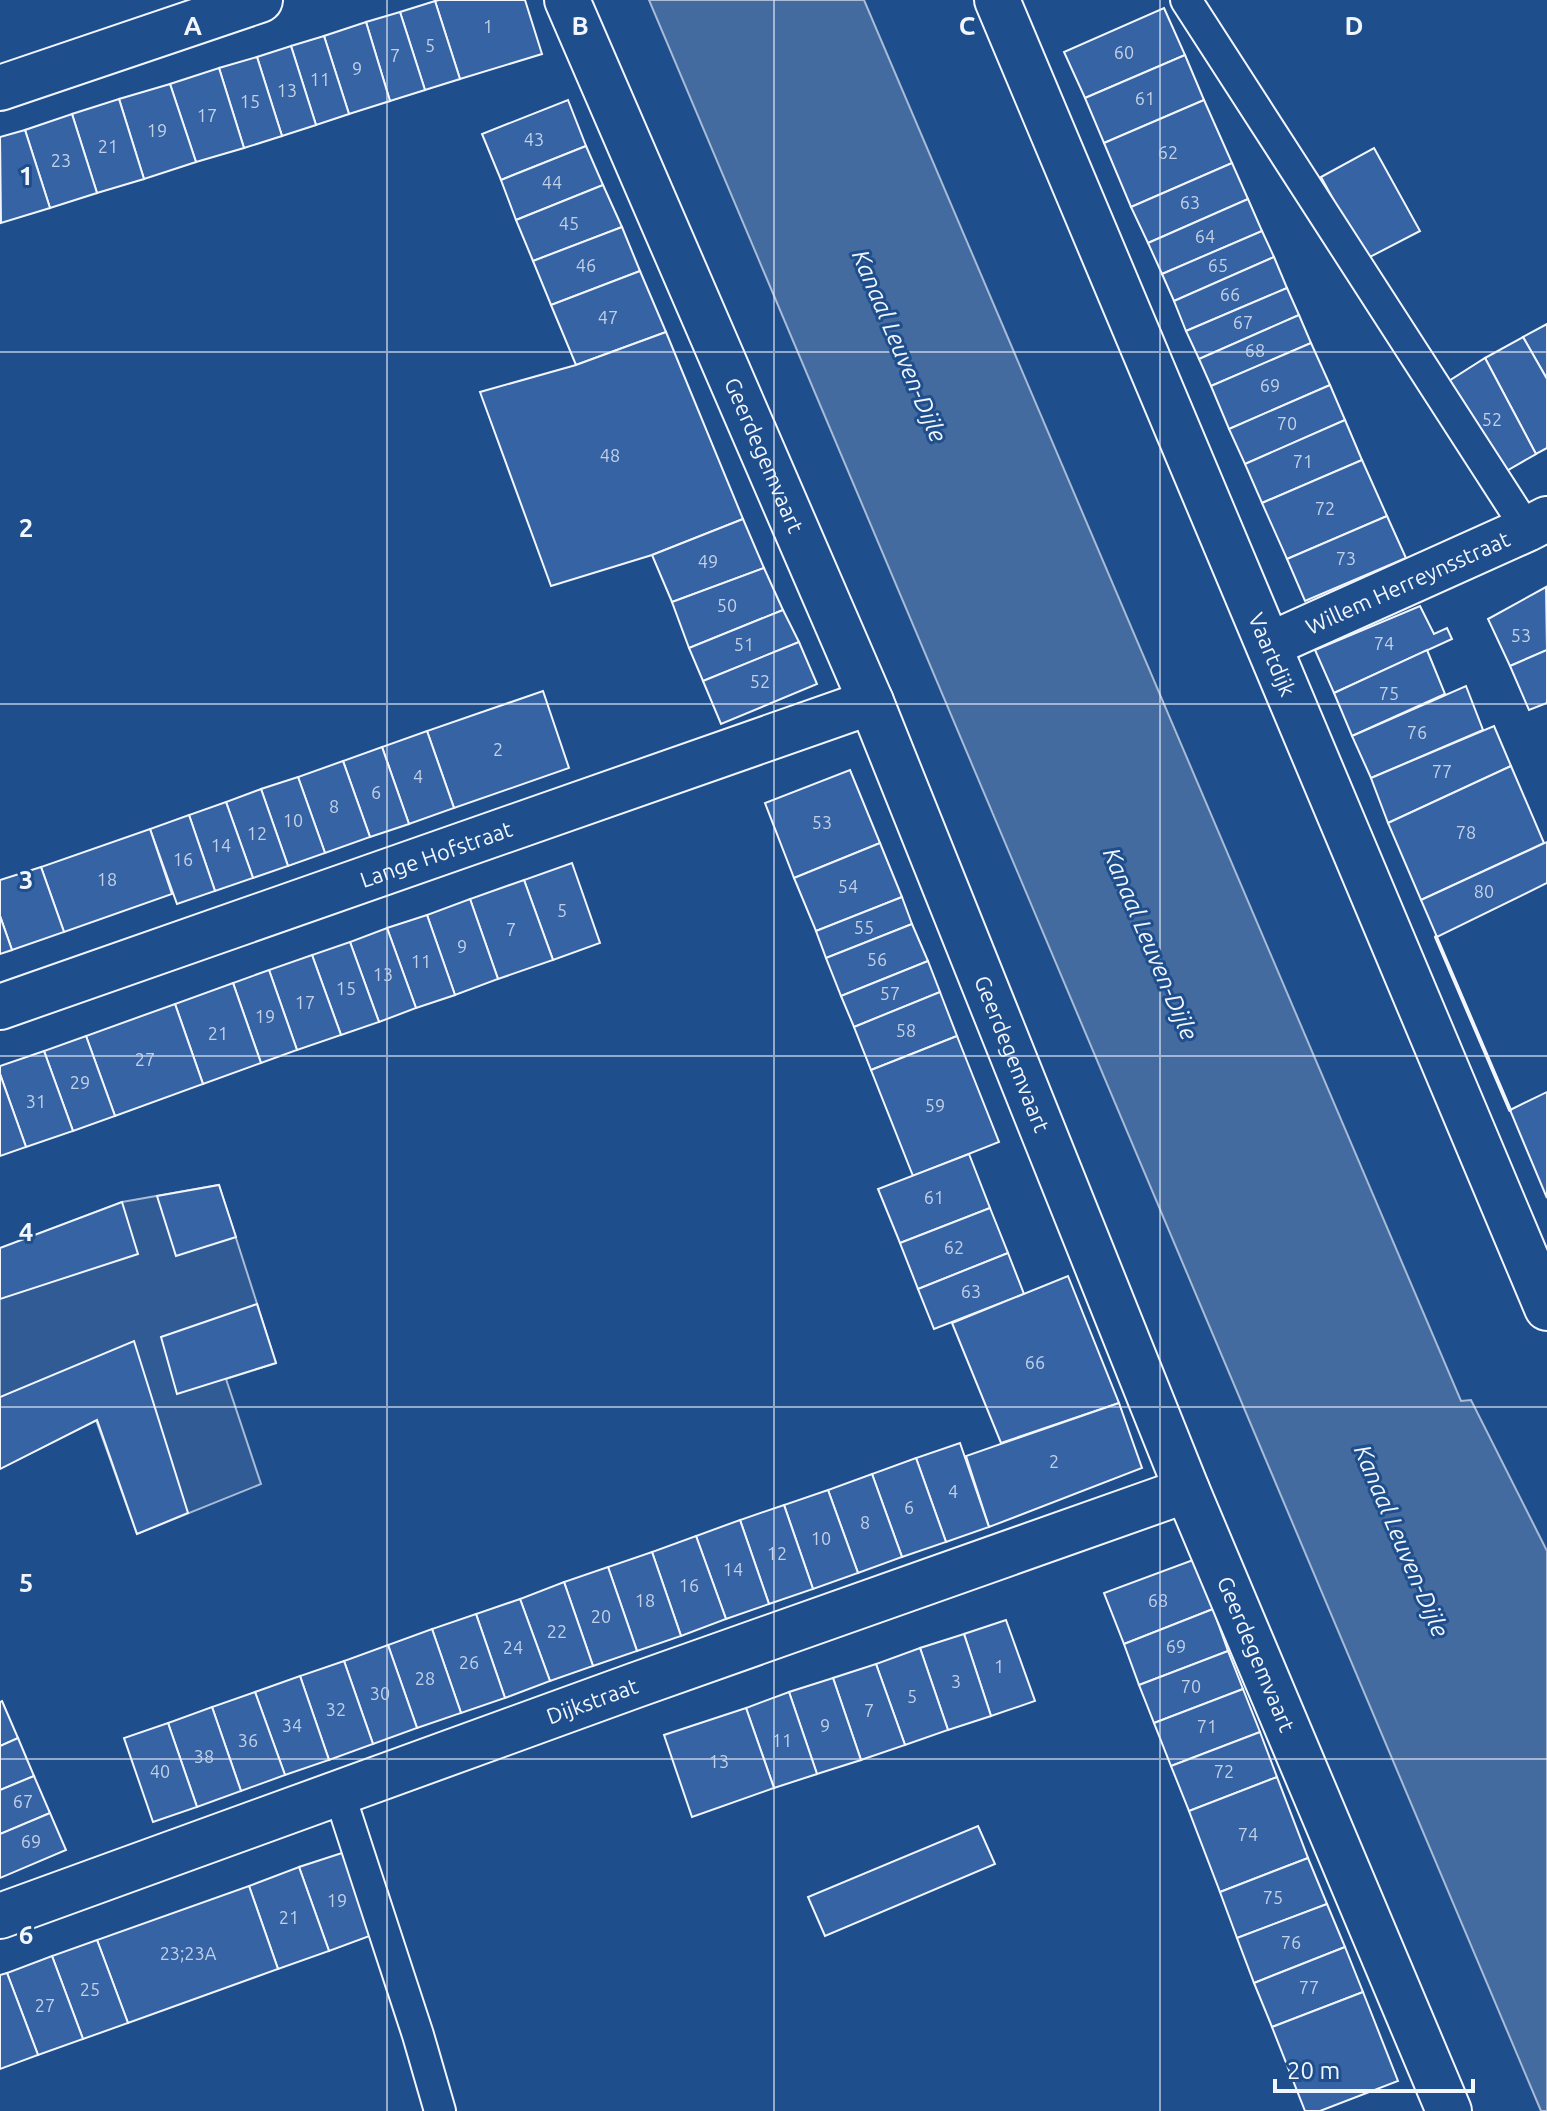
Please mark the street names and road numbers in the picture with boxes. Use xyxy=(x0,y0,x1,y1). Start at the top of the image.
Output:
street label: Geerdegemvaart xyxy=(720,374,809,537)
street label: Willem Herreynsstraat xyxy=(1302,525,1514,639)
street label: Vaartdijk xyxy=(1244,609,1301,700)
street label: Lange Hofstraat xyxy=(357,816,516,892)
street label: Geerdegemvaart xyxy=(970,972,1055,1136)
street label: Geerdegemvaart xyxy=(1213,1572,1301,1736)
street label: Dijkstraat xyxy=(543,1672,641,1728)

